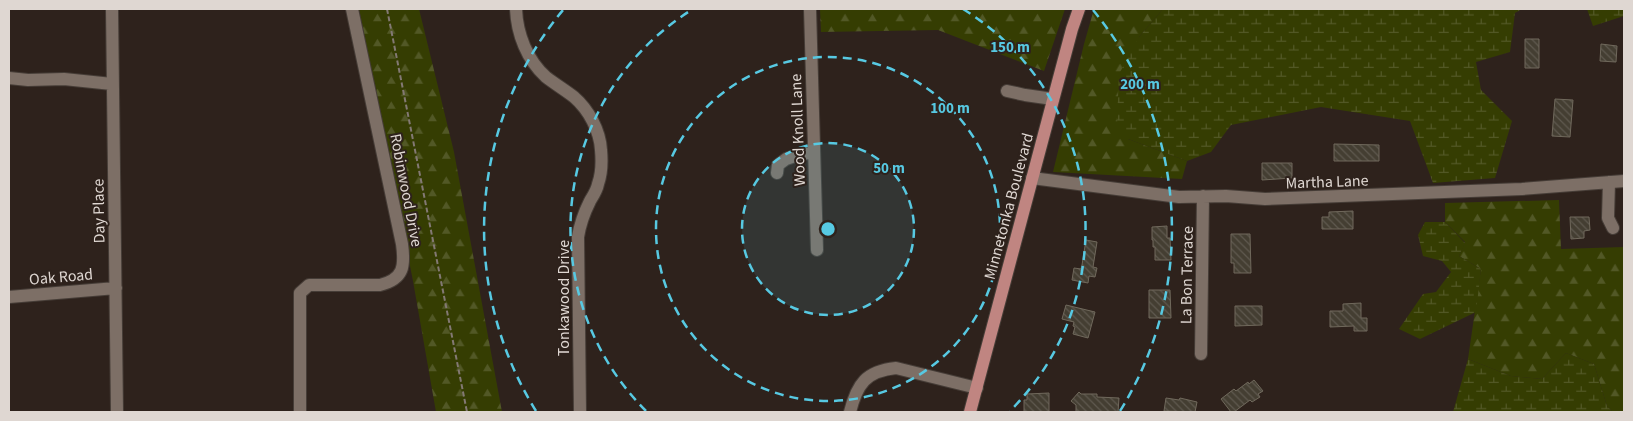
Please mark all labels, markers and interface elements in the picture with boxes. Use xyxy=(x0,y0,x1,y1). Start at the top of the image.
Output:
text: 150 m xyxy=(990,37,1030,58)
street label: Wood Knoll Lane xyxy=(785,73,811,187)
text: 200 m xyxy=(1120,74,1160,95)
text: 100 m xyxy=(930,98,970,119)
street label: Minnetonka Boulevard xyxy=(979,131,1039,282)
street label: Robinwood Drive xyxy=(384,132,428,249)
text: 50 m xyxy=(873,158,905,179)
street label: Martha Lane xyxy=(1285,170,1369,194)
street label: Day Place xyxy=(87,178,111,244)
centre of rings xyxy=(819,220,837,238)
street label: La Bon Terrace xyxy=(1175,226,1199,324)
street label: Tonkawood Drive xyxy=(553,240,575,356)
street label: Oak Road xyxy=(28,263,94,291)

